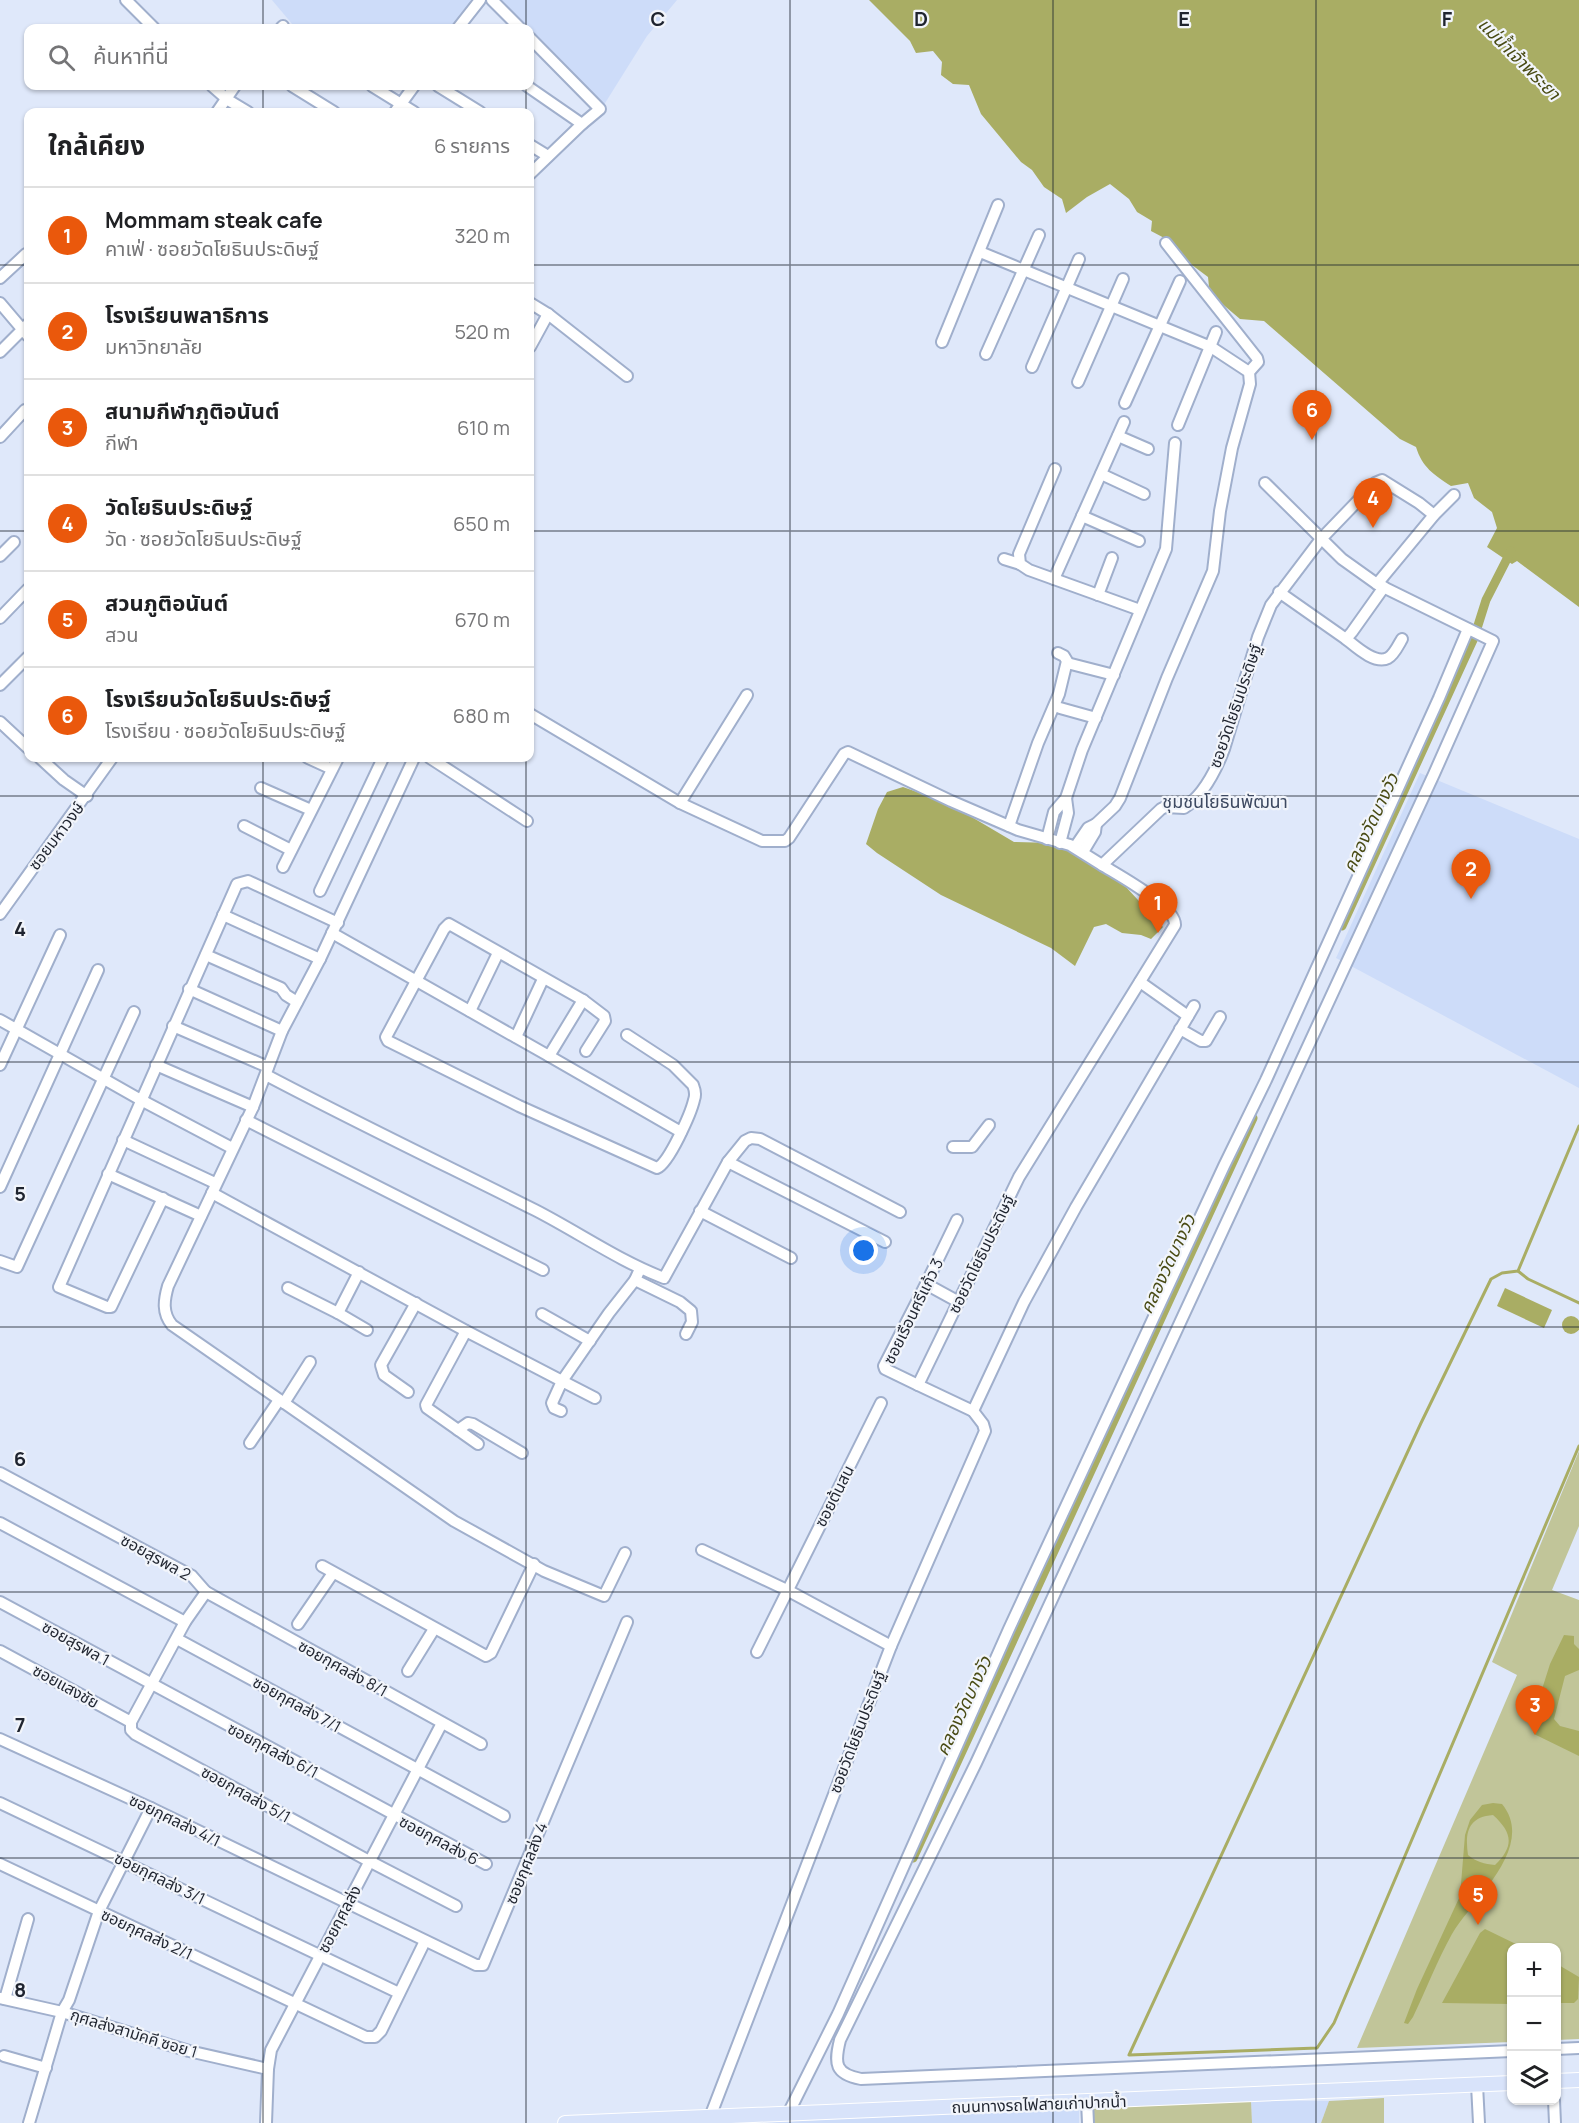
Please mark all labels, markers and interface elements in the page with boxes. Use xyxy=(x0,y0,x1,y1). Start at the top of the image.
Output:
text: C xyxy=(651,5,665,32)
text: D xyxy=(914,5,928,32)
text: E xyxy=(1178,5,1190,32)
text: F xyxy=(1442,5,1453,32)
water label: แม่น้ำเจ้าพระยา xyxy=(1474,12,1566,105)
search box xyxy=(24,24,534,90)
icon: search xyxy=(45,41,78,74)
text: ค้นหาที่นี่ xyxy=(93,41,169,71)
text: ใกล้เคียง xyxy=(48,127,145,163)
text: 6 รายการ xyxy=(434,132,510,159)
text: Mommam steak cafe xyxy=(105,205,323,235)
text: 1 xyxy=(63,222,72,249)
text: 320 m xyxy=(454,222,510,249)
text: คาเฟ่ · ซอยวัดโยธินประดิษฐ์ xyxy=(105,235,319,262)
text: โรงเรียนพลาธิการ xyxy=(105,300,269,330)
text: 2 xyxy=(62,318,73,345)
text: 520 m xyxy=(454,318,510,345)
text: มหาวิทยาลัย xyxy=(105,333,202,360)
pin: 6 xyxy=(1292,390,1332,440)
text: สนามกีฬาภูติอนันต์ xyxy=(105,396,279,426)
text: 3 xyxy=(62,414,73,441)
text: 610 m xyxy=(457,414,510,441)
text: กีฬา xyxy=(105,429,138,456)
pin: 4 xyxy=(1354,478,1392,528)
text: วัดโยธินประดิษฐ์ xyxy=(105,492,252,522)
text: 4 xyxy=(61,510,74,537)
text: 650 m xyxy=(453,510,510,537)
text: วัด · ซอยวัดโยธินประดิษฐ์ xyxy=(105,525,302,552)
text: สวนภูติอนันต์ xyxy=(105,588,228,618)
text: 5 xyxy=(62,606,73,633)
text: 670 m xyxy=(454,606,510,633)
text: สวน xyxy=(105,621,139,648)
street label: ซอยวัดโยธินประดิษฐ์ xyxy=(1204,641,1267,771)
text: โรงเรียนวัดโยธินประดิษฐ์ xyxy=(105,684,331,714)
text: 6 xyxy=(61,702,74,729)
text: 680 m xyxy=(453,702,510,729)
text: โรงเรียน · ซอยวัดโยธินประดิษฐ์ xyxy=(105,717,346,744)
water label: คลองวัดบางวัว xyxy=(1337,768,1404,876)
district label: ชุมชนโยธินพัฒนา xyxy=(1162,789,1288,813)
street label: ซอยมหาวงษ์ xyxy=(23,797,89,875)
pin: 2 xyxy=(1452,850,1490,899)
pin: 1 xyxy=(1138,884,1178,933)
text: 4 xyxy=(14,915,26,942)
text: 5 xyxy=(14,1180,26,1207)
street label: ซอยวัดโยธินประดิษฐ์ xyxy=(943,1191,1019,1317)
water label: คลองวัดบางวัว xyxy=(1134,1209,1201,1317)
your location xyxy=(849,1236,878,1265)
street label: ซอยเรือนศรีแก้ว 3 xyxy=(878,1254,948,1368)
text: 6 xyxy=(14,1445,26,1472)
street label: ซอยต้นสน xyxy=(809,1461,859,1531)
street label: ซอยสุรพล 2 xyxy=(117,1529,195,1585)
street label: ซอยสุรพล 1 xyxy=(38,1615,114,1671)
street label: ซอยกุศลส่ง 8/1 xyxy=(294,1634,392,1702)
water label: คลองวัดบางวัว xyxy=(930,1651,997,1759)
street label: ซอยแสงชัย xyxy=(29,1659,103,1713)
street label: ซอยวัดโยธินประดิษฐ์ xyxy=(824,1667,891,1796)
street label: ซอยกุศลส่ง 7/1 xyxy=(249,1671,345,1737)
pin: 3 xyxy=(1516,1686,1555,1735)
text: 7 xyxy=(15,1711,25,1738)
street label: ซอยกุศลส่ง 6/1 xyxy=(224,1717,322,1783)
street label: ซอยกุศลส่ง 5/1 xyxy=(197,1760,295,1828)
street label: ซอยกุศลส่ง 4/1 xyxy=(126,1788,224,1852)
street label: ซอยกุศลส่ง 6 xyxy=(395,1810,483,1870)
street label: ซอยกุศลส่ง 4 xyxy=(500,1819,552,1907)
street label: ซอยกุศลส่ง 3/1 xyxy=(111,1846,209,1910)
pin: 5 xyxy=(1458,1876,1498,1925)
street label: ซอยกุศลส่ง xyxy=(312,1881,366,1957)
street label: ซอยกุศลส่ง 2/1 xyxy=(98,1903,196,1965)
map controls xyxy=(1507,1943,1561,2105)
button: + xyxy=(1507,1943,1561,1997)
text: 8 xyxy=(14,1976,26,2003)
button: − xyxy=(1507,1997,1561,2051)
street label: กุศลส่งสามัคคี ซอย 1 xyxy=(68,2003,200,2063)
button: layers xyxy=(1507,2051,1561,2105)
street label: ถนนทางรถไฟสายเก่าปากน้ำ xyxy=(951,2090,1127,2118)

